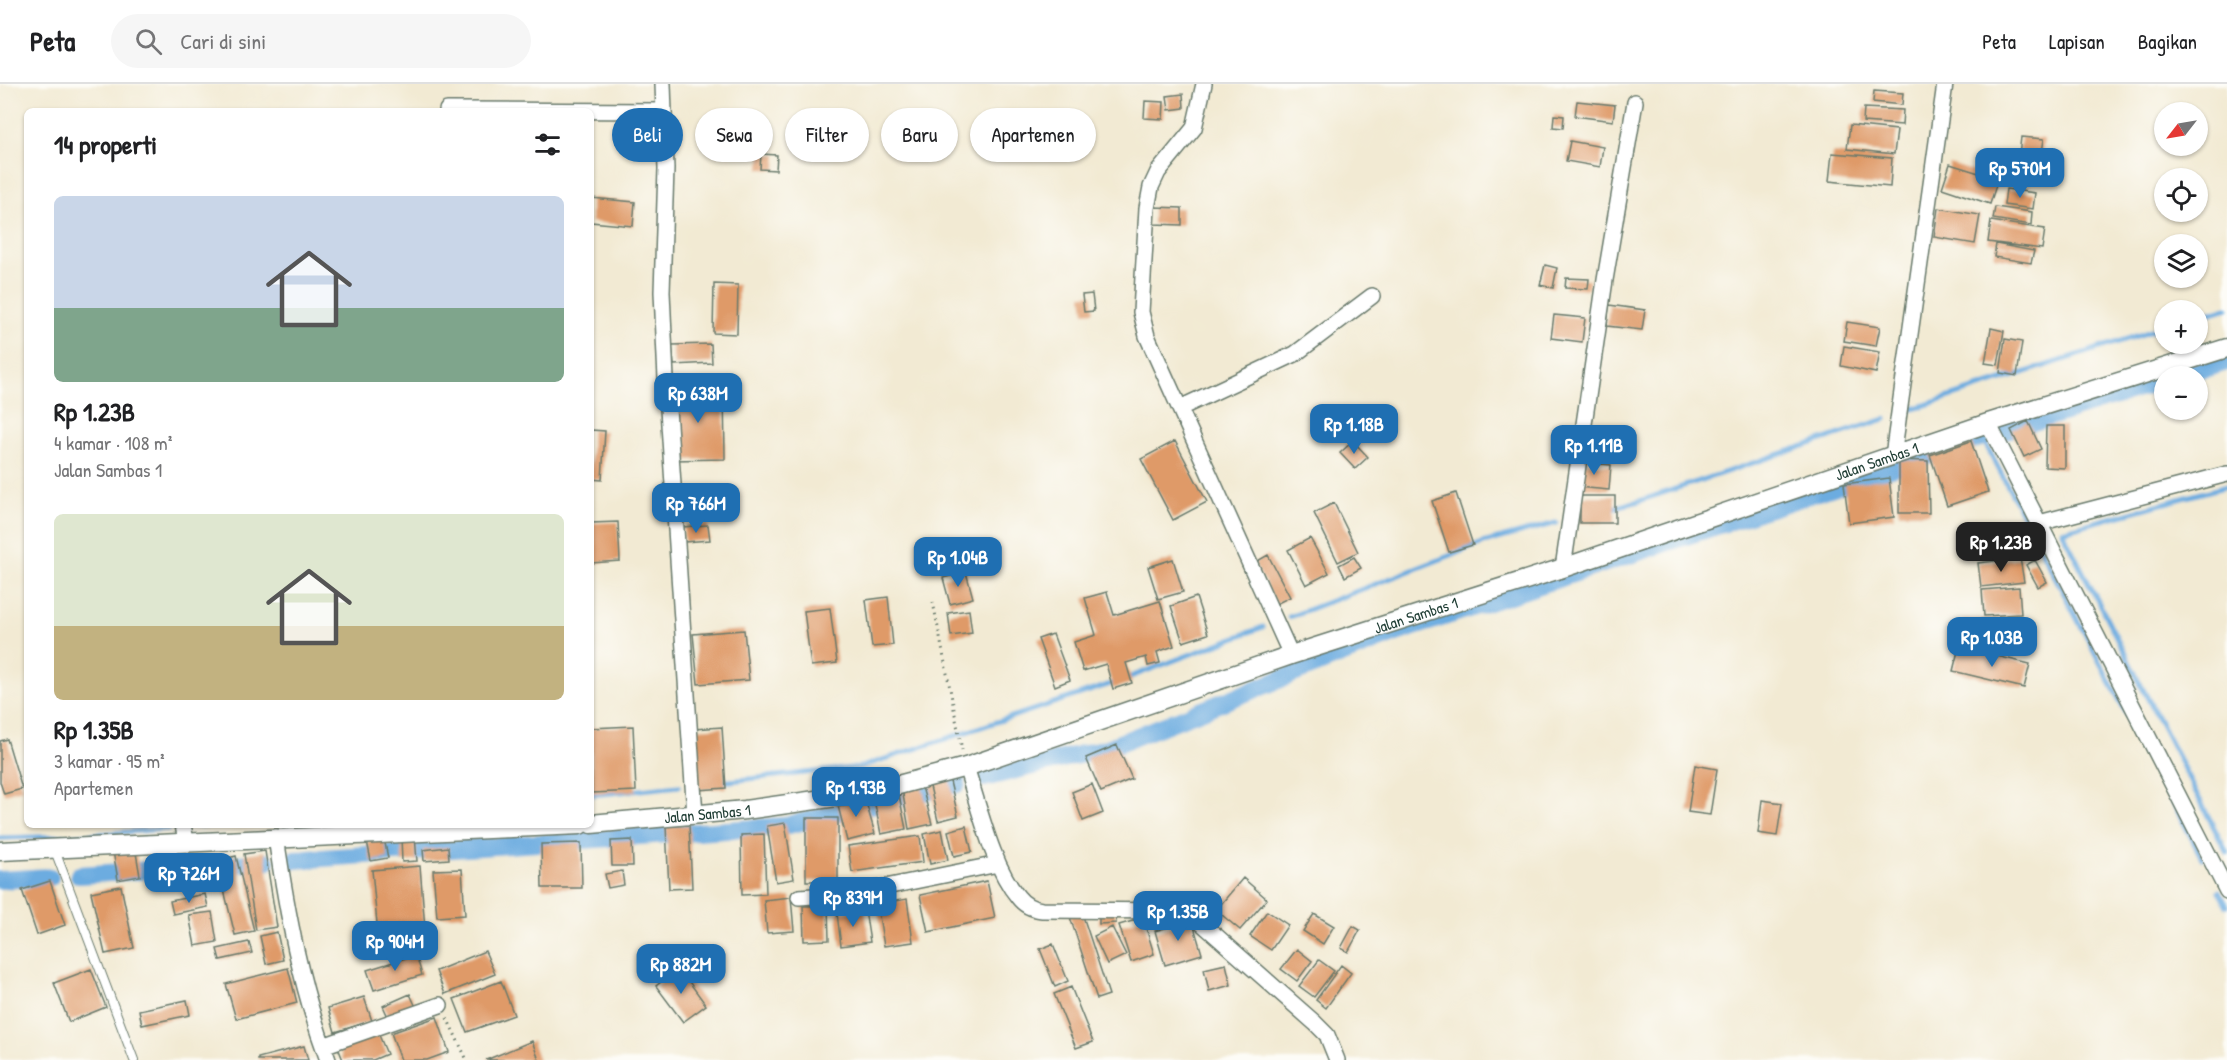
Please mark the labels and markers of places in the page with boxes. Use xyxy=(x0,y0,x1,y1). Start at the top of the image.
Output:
pin: Rp 570M xyxy=(1965,148,2075,199)
pin: Rp 638M xyxy=(643,373,753,424)
pin: Rp 1.18B xyxy=(1292,404,1416,455)
pin: Rp 1.11B xyxy=(1532,425,1656,476)
pin: Rp 766M xyxy=(641,483,751,534)
pin: Rp 1.23B xyxy=(1939,522,2063,573)
pin: Rp 1.04B xyxy=(896,537,1020,588)
pin: Rp 1.03B xyxy=(1930,617,2054,668)
pin: Rp 1.93B xyxy=(794,767,918,818)
pin: Rp 726M xyxy=(134,853,244,904)
pin: Rp 839M xyxy=(798,877,908,928)
pin: Rp 1.35B xyxy=(1116,891,1240,942)
pin: Rp 904M xyxy=(340,921,450,972)
pin: Rp 882M xyxy=(626,944,736,995)

